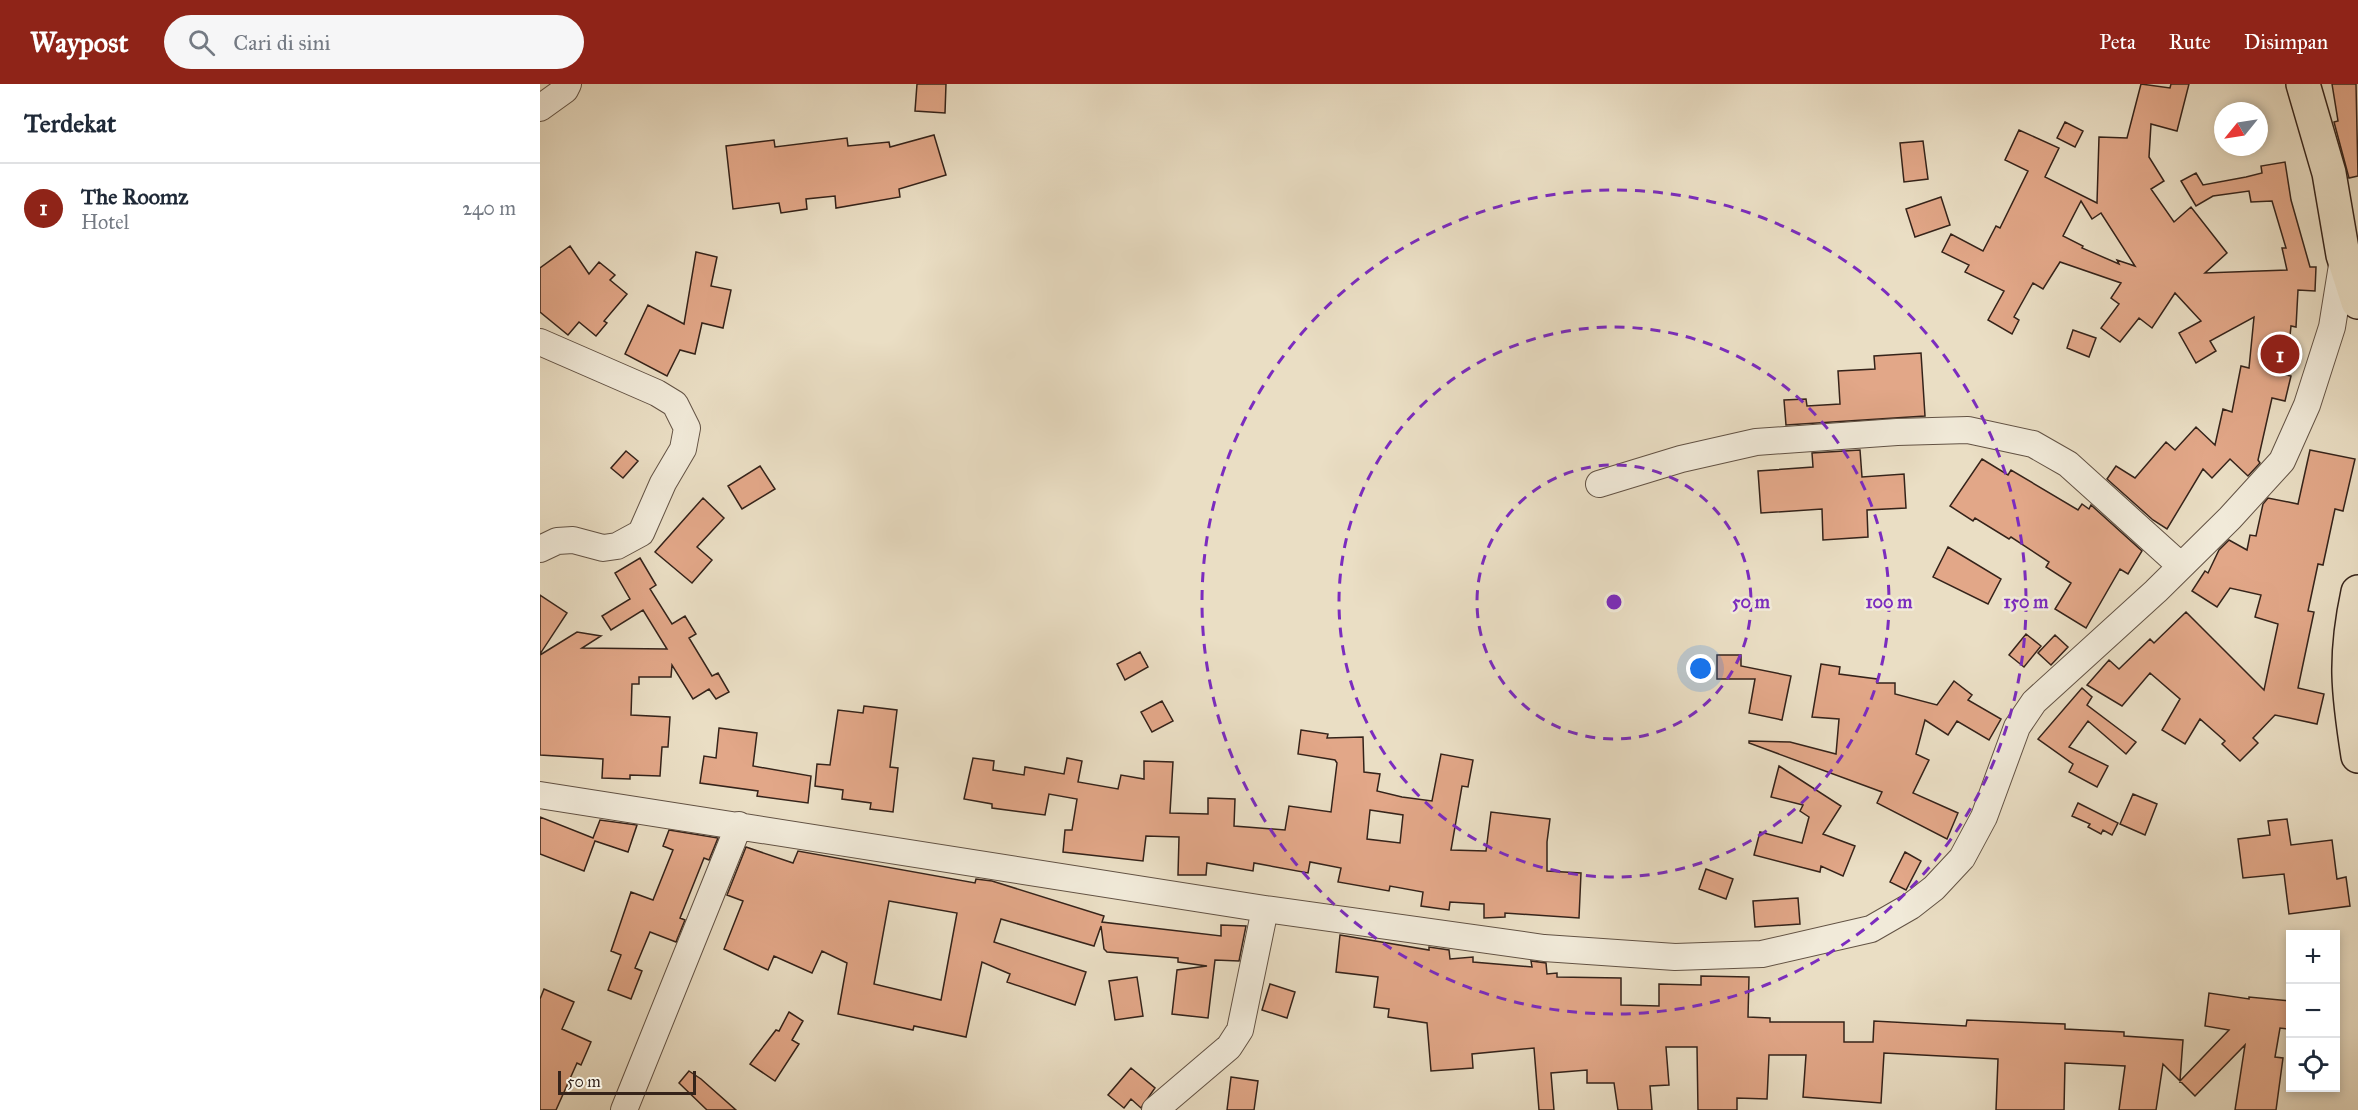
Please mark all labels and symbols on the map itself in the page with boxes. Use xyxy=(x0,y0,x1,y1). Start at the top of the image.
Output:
north arrow xyxy=(2214,102,2268,156)
pin: 1 xyxy=(2260,332,2300,376)
text: 50 m xyxy=(1732,591,1771,613)
text: 100 m xyxy=(1866,591,1913,613)
text: 150 m xyxy=(2004,591,2049,613)
centre of rings xyxy=(1604,592,1624,612)
your location xyxy=(1686,654,1715,683)
scale bar xyxy=(558,1068,696,1096)

